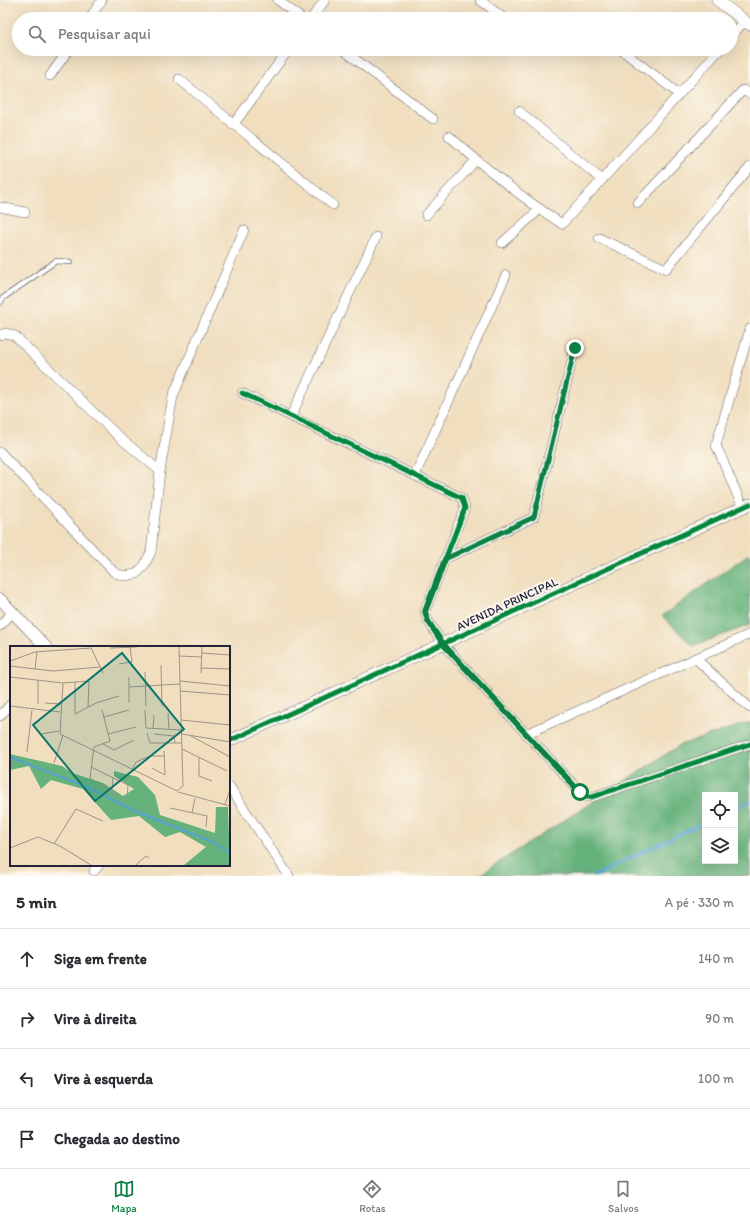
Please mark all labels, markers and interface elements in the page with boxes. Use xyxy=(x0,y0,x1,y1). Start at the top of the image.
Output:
search box xyxy=(12,12,738,56)
icon: search xyxy=(26,23,48,45)
text: Pesquisar aqui xyxy=(58,25,151,43)
route end xyxy=(566,339,584,357)
street label: AVENIDA PRINCIPAL xyxy=(454,574,560,634)
inset map xyxy=(10,646,230,866)
route start xyxy=(571,783,589,801)
map controls xyxy=(702,792,738,864)
button: locate xyxy=(702,792,738,828)
button: layers xyxy=(702,828,738,864)
text: 5 min xyxy=(16,892,56,912)
text: A pé · 330 m xyxy=(665,895,734,910)
icon: ahead xyxy=(16,948,38,970)
text: Siga em frente xyxy=(54,950,147,968)
text: 140 m xyxy=(698,951,734,966)
icon: right xyxy=(16,1008,38,1030)
text: Vire à direita xyxy=(54,1010,137,1028)
text: 90 m xyxy=(705,1011,734,1026)
icon: left xyxy=(16,1068,38,1090)
text: Vire à esquerda xyxy=(54,1070,153,1088)
text: 100 m xyxy=(698,1071,734,1086)
icon: arrive xyxy=(16,1128,38,1150)
text: Chegada ao destino xyxy=(54,1130,180,1148)
tab: Mapa xyxy=(111,1178,137,1215)
tab: Rotas xyxy=(359,1178,386,1215)
tab: Salvos xyxy=(608,1178,639,1215)

